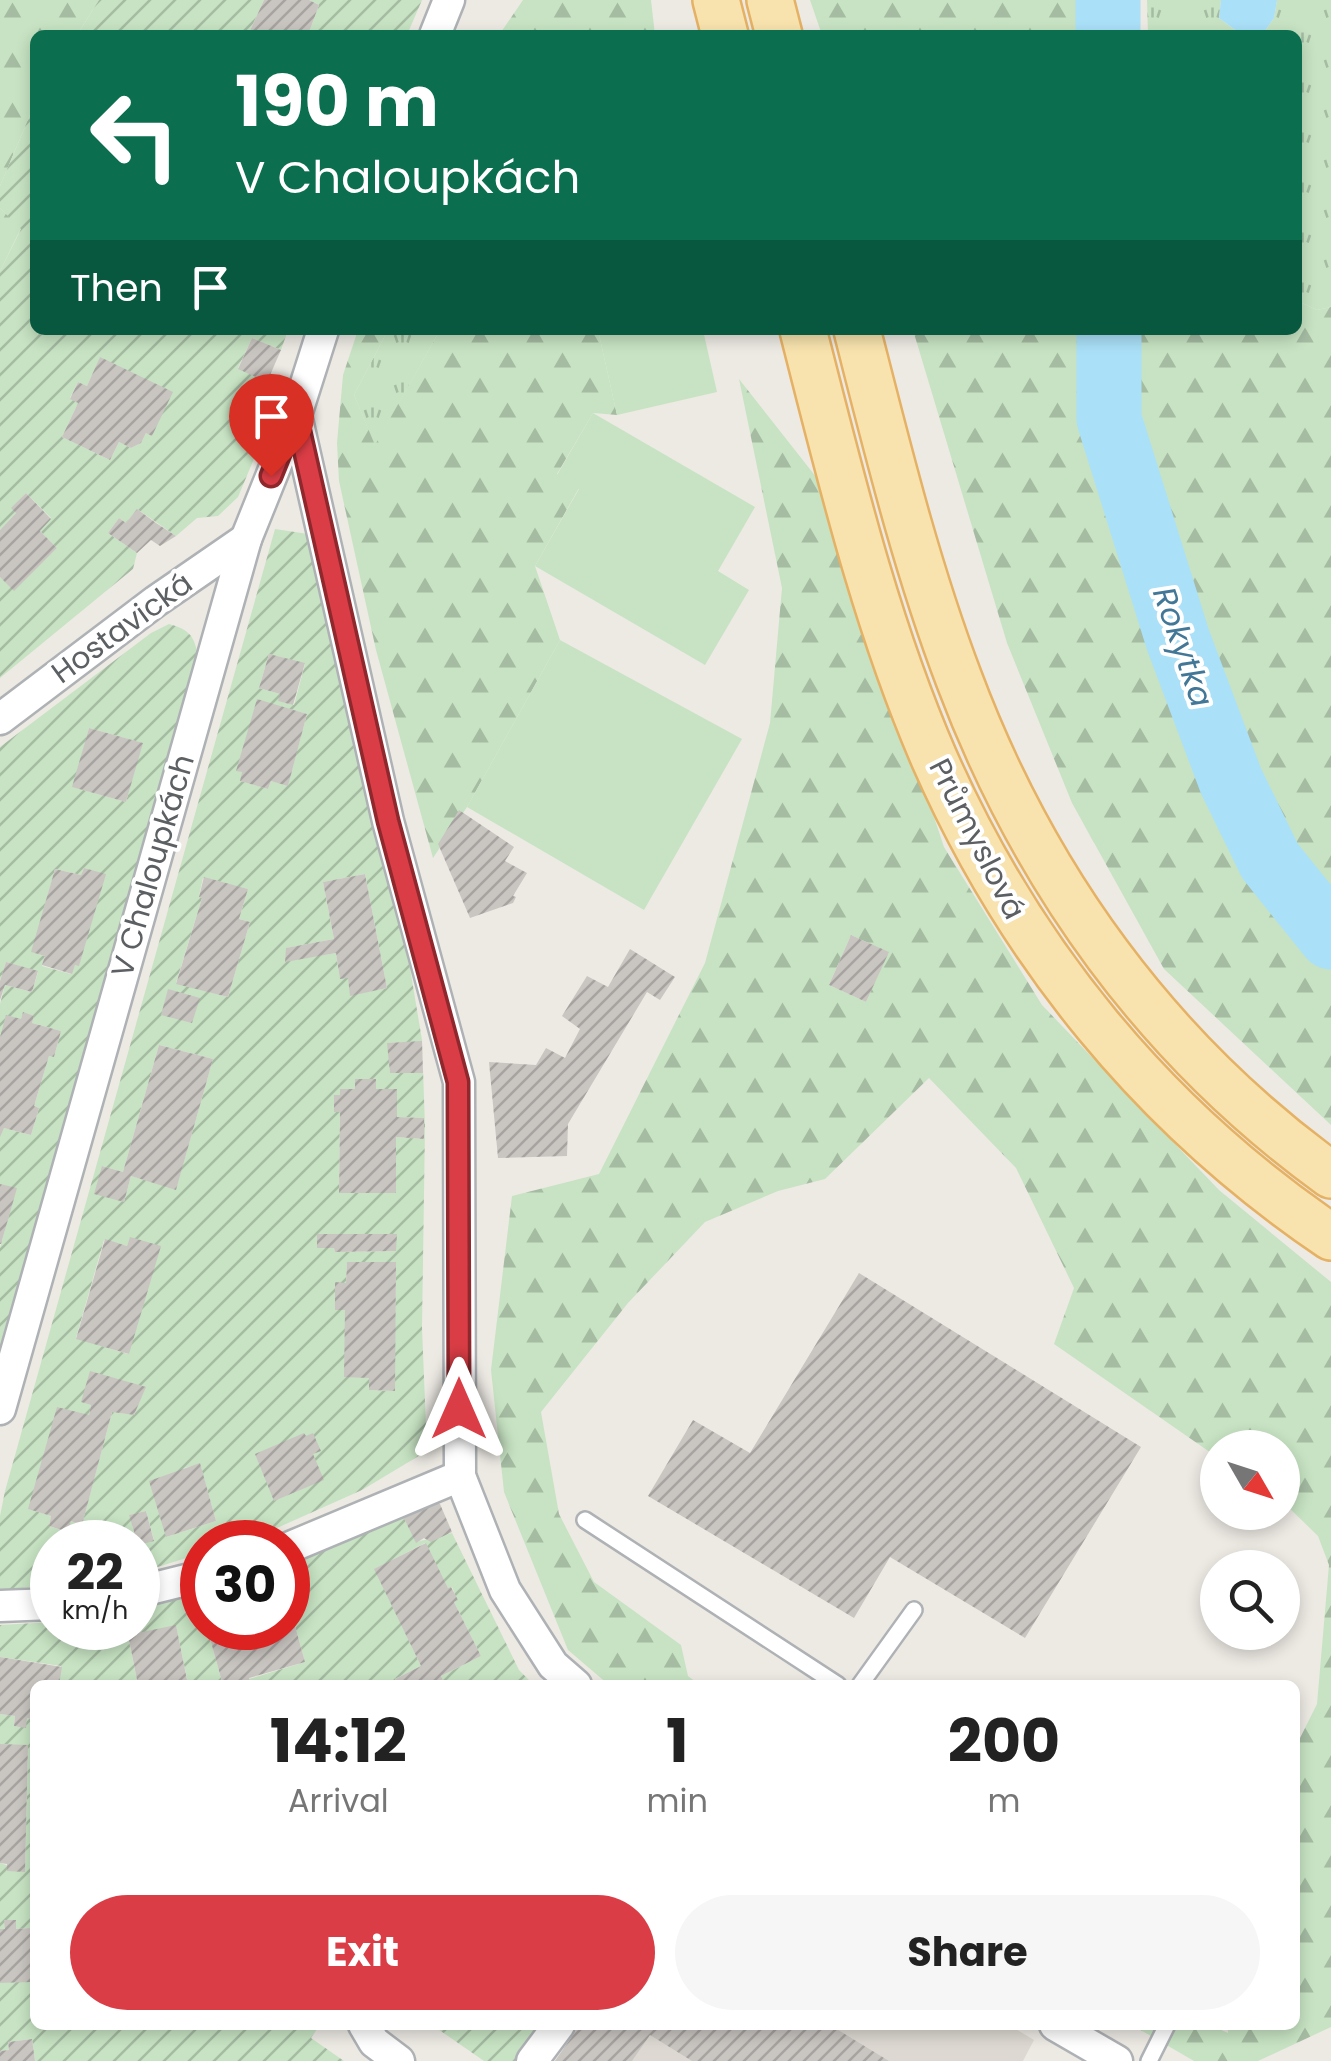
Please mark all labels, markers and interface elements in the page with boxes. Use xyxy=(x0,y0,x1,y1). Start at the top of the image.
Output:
text: 190 m xyxy=(235,52,439,151)
icon: left xyxy=(70,70,200,200)
text: V Chaloupkách xyxy=(235,146,580,209)
icon: arrive xyxy=(183,260,238,315)
text: Then xyxy=(70,261,163,314)
pin xyxy=(229,374,314,477)
icon: arrive xyxy=(244,389,299,444)
street label: Hostavická xyxy=(42,562,201,693)
water label: Rokytka xyxy=(1142,581,1225,713)
street label: V Chaloupkách xyxy=(100,749,205,982)
street label: Průmyslová xyxy=(919,751,1036,926)
position arrow xyxy=(407,1357,511,1461)
north arrow xyxy=(1200,1430,1300,1530)
map controls xyxy=(1200,1430,1300,1650)
speed limit sign: 30 xyxy=(180,1520,310,1650)
text: 22 xyxy=(66,1537,124,1608)
button: search xyxy=(1200,1550,1300,1650)
text: km/h xyxy=(62,1593,128,1628)
text: 14:12 xyxy=(270,1699,407,1783)
text: 1 xyxy=(666,1699,689,1783)
text: 200 xyxy=(948,1699,1060,1783)
text: Arrival xyxy=(288,1778,389,1823)
text: min xyxy=(647,1778,708,1823)
text: m xyxy=(987,1778,1020,1823)
button: Exit xyxy=(70,1895,655,2010)
button: Share xyxy=(675,1895,1260,2010)

